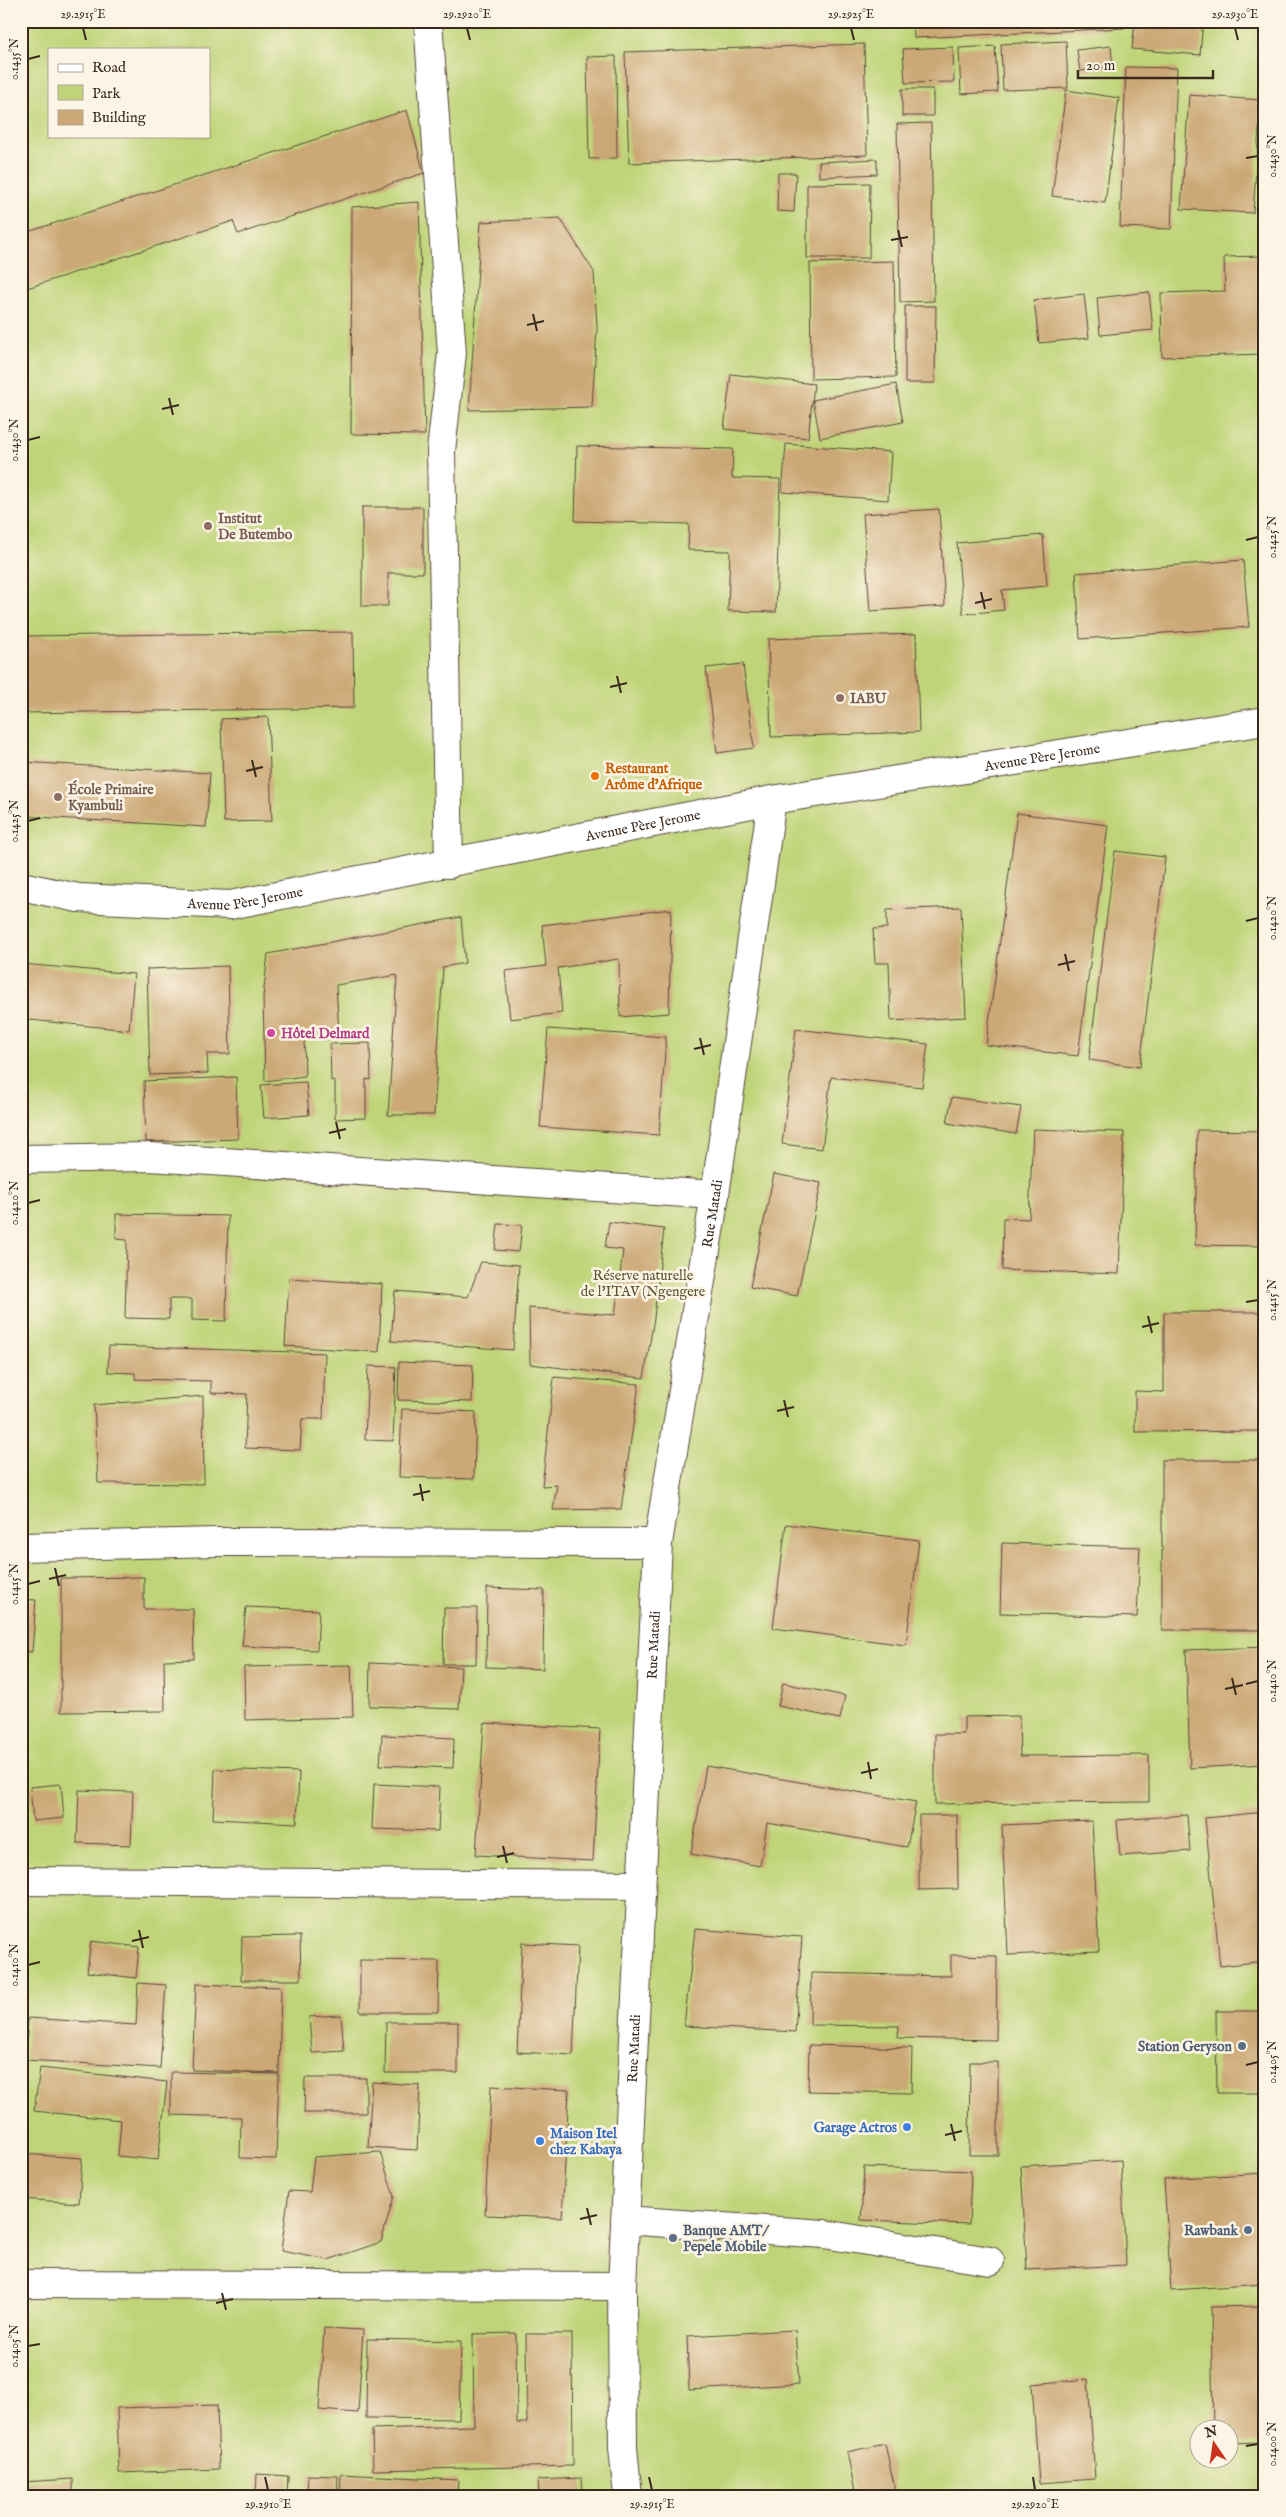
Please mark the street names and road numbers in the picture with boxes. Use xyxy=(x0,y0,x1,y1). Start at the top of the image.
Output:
street label: Avenue Père Jerome xyxy=(982,739,1102,776)
street label: Avenue Père Jerome xyxy=(583,806,703,846)
street label: Avenue Père Jerome xyxy=(186,883,305,915)
street label: Rue Matadi xyxy=(699,1178,727,1249)
street label: Rue Matadi xyxy=(643,1610,665,1680)
street label: Rue Matadi xyxy=(624,2014,645,2083)

